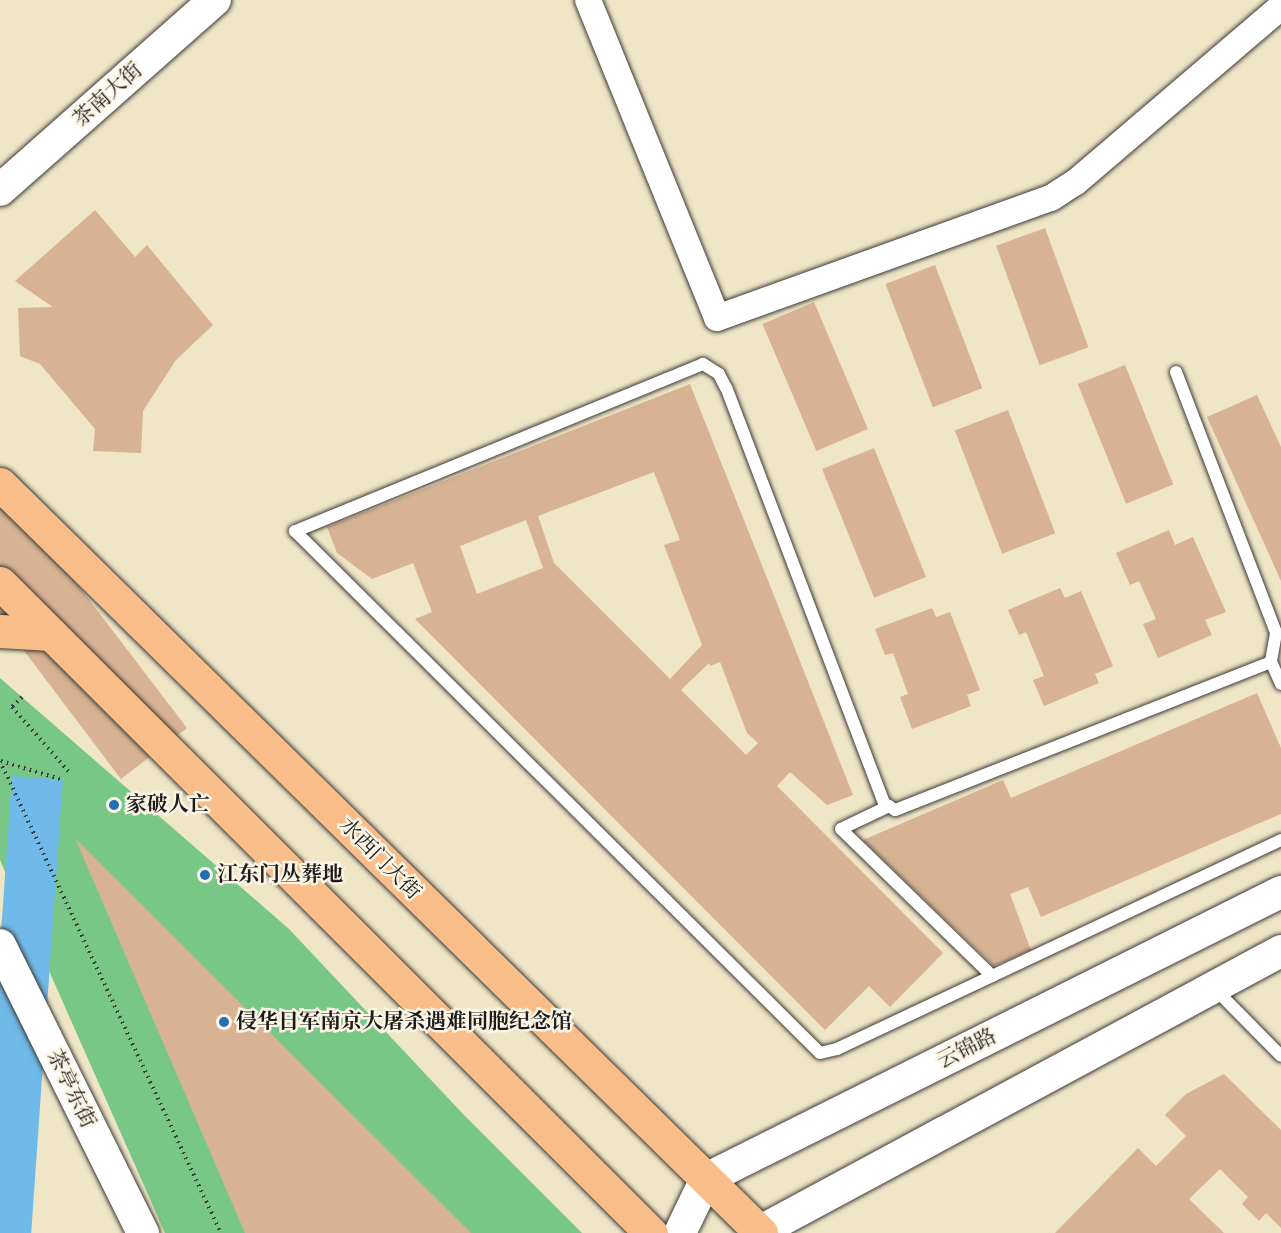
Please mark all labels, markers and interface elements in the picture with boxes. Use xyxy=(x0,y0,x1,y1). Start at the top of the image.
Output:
street label: 茶南大街 xyxy=(68,58,148,132)
place label: 家破人亡 xyxy=(126,792,210,818)
marker: 家破人亡 xyxy=(107,798,121,812)
street label: 水西门大街 xyxy=(334,813,426,905)
place label: 江东门丛葬地 xyxy=(217,862,343,888)
marker: 江东门丛葬地 xyxy=(198,868,212,882)
place label: 侵华日军南京大屠杀遇难同胞纪念馆 xyxy=(236,1009,572,1035)
marker: 侵华日军南京大屠杀遇难同胞纪念馆 xyxy=(217,1015,231,1029)
street label: 云锦路 xyxy=(933,1023,1001,1075)
street label: 茶亭东街 xyxy=(41,1046,101,1132)

